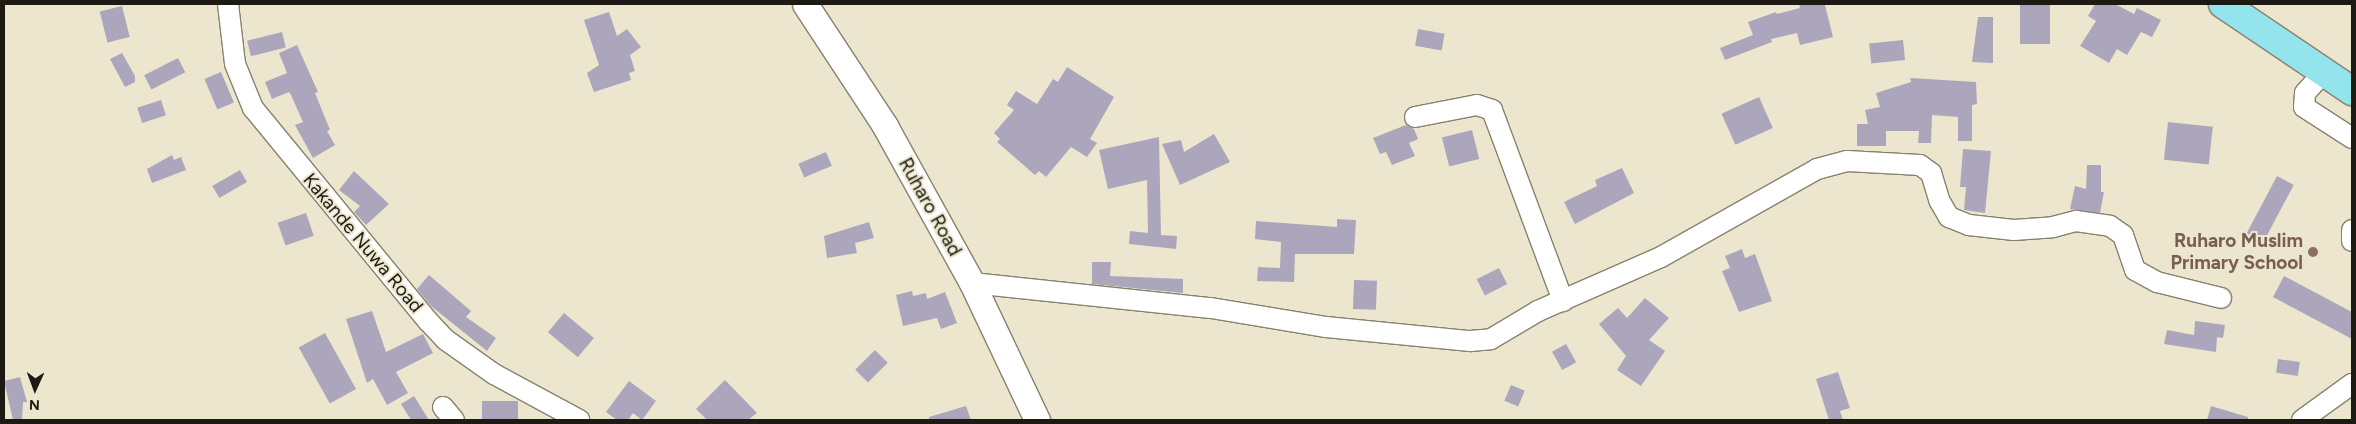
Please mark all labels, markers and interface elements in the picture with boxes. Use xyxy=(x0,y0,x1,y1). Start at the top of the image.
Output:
street label: Ruharo Road xyxy=(894,154,966,260)
street label: Kakande Nuwa Road xyxy=(298,169,428,317)
place label: Ruharo Muslim Primary School xyxy=(2171,230,2303,274)
marker: Ruharo Muslim Primary School xyxy=(2307,246,2319,258)
north arrow xyxy=(10,364,60,414)
text: N xyxy=(29,396,40,413)

